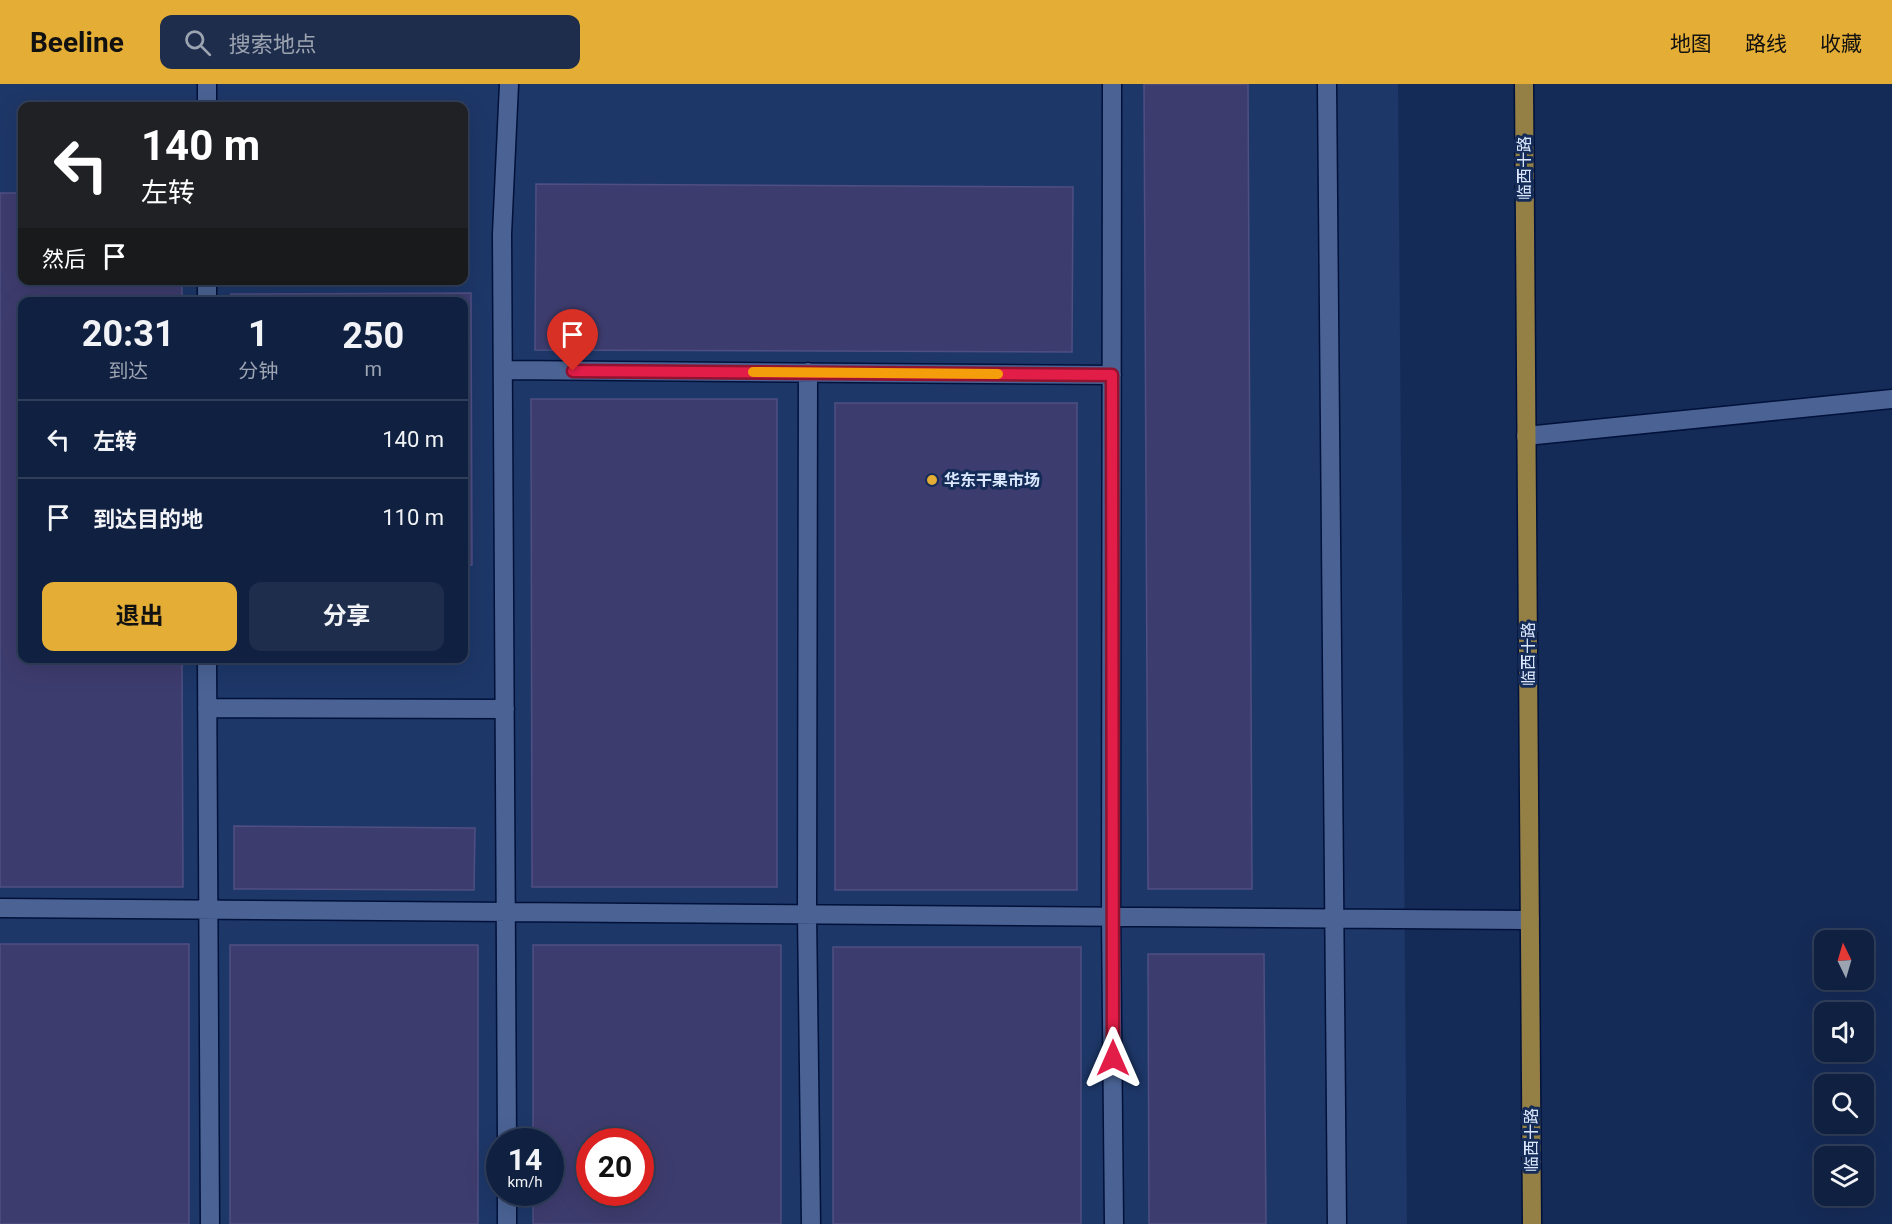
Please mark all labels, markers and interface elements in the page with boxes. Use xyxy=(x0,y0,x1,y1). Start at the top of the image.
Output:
search box xyxy=(160,15,580,69)
text: Beeline xyxy=(30,26,124,59)
icon: search xyxy=(181,26,214,59)
text: 搜索地点 xyxy=(229,32,317,57)
text: 地图 xyxy=(1670,32,1712,56)
text: 路线 xyxy=(1745,32,1787,56)
text: 收藏 xyxy=(1820,32,1862,56)
text: 140 m xyxy=(141,121,260,170)
icon: left xyxy=(42,126,120,204)
street label: 临西十路 xyxy=(1515,136,1534,200)
text: 左转 xyxy=(141,177,195,209)
icon: arrive xyxy=(98,240,131,273)
text: 然后 xyxy=(42,247,86,272)
pin xyxy=(547,309,598,371)
text: 20:31 xyxy=(82,313,175,355)
text: 1 xyxy=(248,313,269,355)
text: 250 xyxy=(342,315,404,357)
icon: arrive xyxy=(556,318,589,351)
text: m xyxy=(364,357,382,381)
text: 到达 xyxy=(108,359,148,383)
text: 分钟 xyxy=(238,359,278,383)
icon: left xyxy=(42,423,75,456)
text: 140 m xyxy=(382,427,444,452)
text: 左转 xyxy=(93,429,137,454)
place label: 华东干果市场 xyxy=(944,471,1040,490)
marker: 华东干果市场 xyxy=(925,473,939,487)
icon: arrive xyxy=(42,501,75,534)
text: 110 m xyxy=(382,505,444,530)
text: 到达目的地 xyxy=(93,507,203,532)
button: 退出 xyxy=(42,582,237,651)
button: 分享 xyxy=(249,582,444,651)
street label: 临西十路 xyxy=(1519,622,1538,686)
north arrow xyxy=(1814,930,1874,990)
map controls xyxy=(1814,930,1874,1206)
button: sound xyxy=(1814,1002,1874,1062)
position arrow xyxy=(1081,1026,1145,1090)
button: search xyxy=(1814,1074,1874,1134)
street label: 临西十路 xyxy=(1522,1108,1541,1172)
speed limit sign: 20 xyxy=(576,1128,654,1206)
text: 14 xyxy=(508,1142,542,1177)
button: layers xyxy=(1814,1146,1874,1206)
text: km/h xyxy=(507,1173,543,1191)

